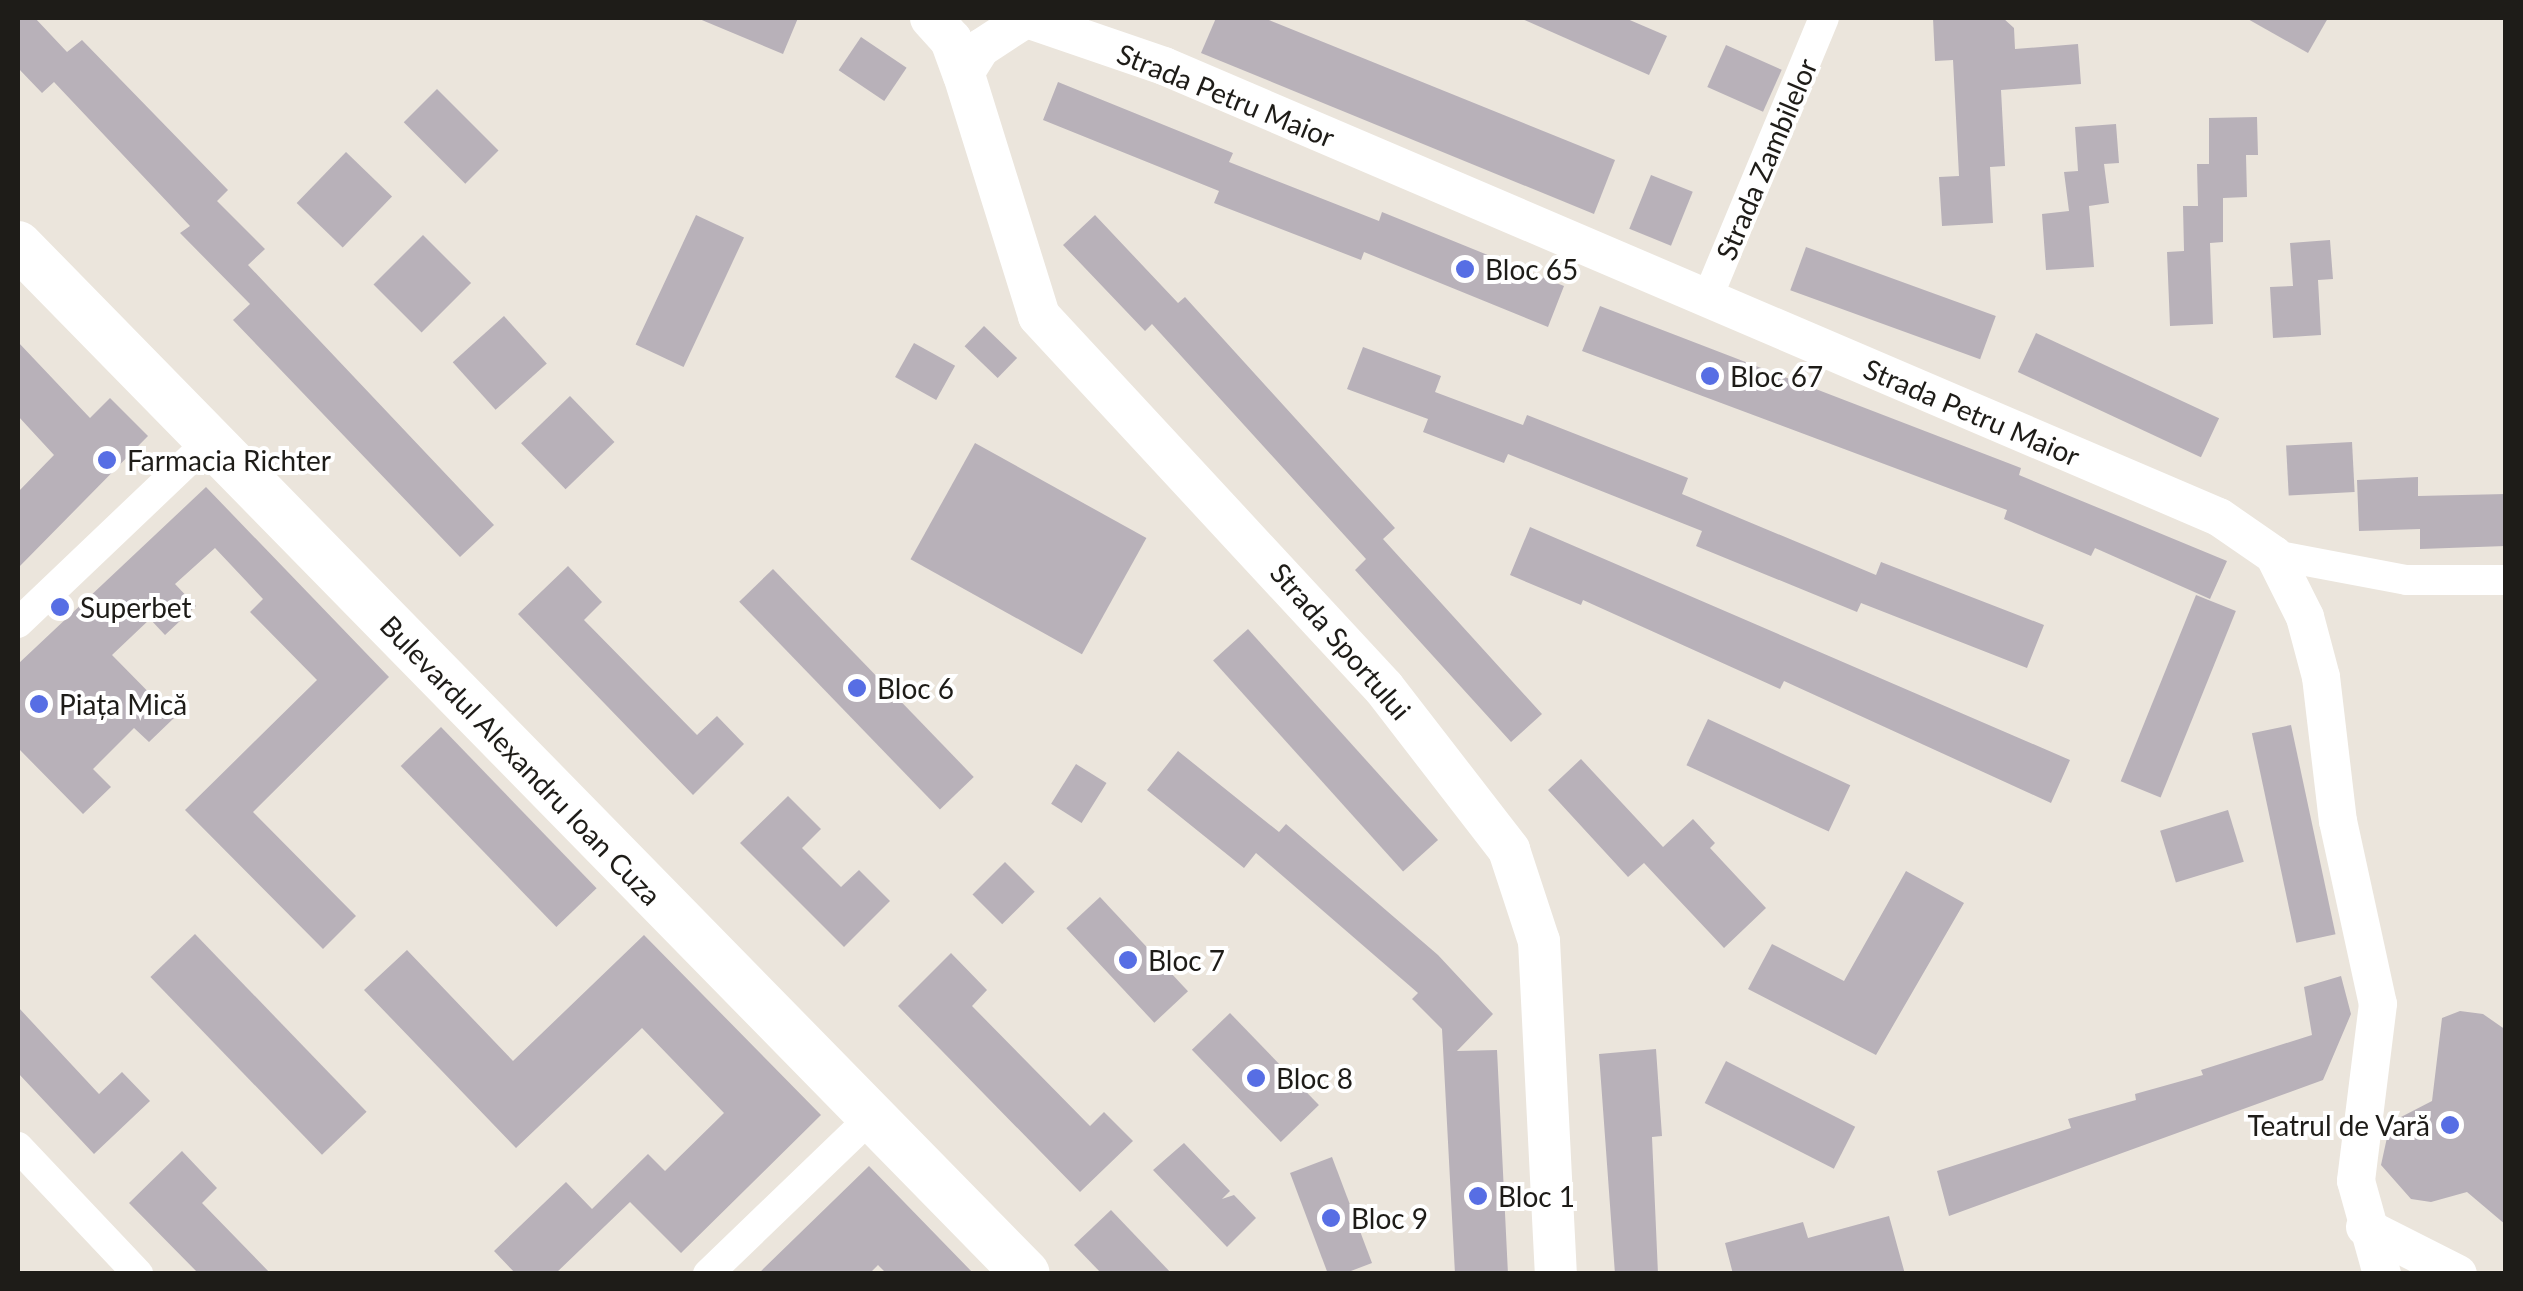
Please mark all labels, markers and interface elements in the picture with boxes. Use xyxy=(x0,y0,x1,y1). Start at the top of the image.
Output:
street label: Strada Petru Maior xyxy=(1112,36,1340,154)
street label: Strada Zambilelor xyxy=(1708,53,1824,265)
place label: Bloc 65 xyxy=(1485,252,1578,286)
marker: Bloc 65 xyxy=(1454,258,1476,280)
street label: Strada Petru Maior xyxy=(1859,351,2085,473)
place label: Bloc 67 xyxy=(1730,359,1823,393)
marker: Bloc 67 xyxy=(1699,365,1721,387)
place label: Farmacia Richter xyxy=(127,443,331,477)
marker: Farmacia Richter xyxy=(96,449,118,471)
street label: Strada Sportului xyxy=(1264,556,1418,726)
place label: Superbet xyxy=(80,590,192,624)
marker: Superbet xyxy=(49,596,71,618)
street label: Bulevardul Alexandru Ioan Cuza xyxy=(373,608,669,912)
place label: Bloc 6 xyxy=(877,671,954,705)
marker: Bloc 6 xyxy=(846,677,868,699)
place label: Piața Mică xyxy=(59,687,187,721)
marker: Piața Mică xyxy=(28,693,50,715)
place label: Bloc 7 xyxy=(1148,943,1225,977)
marker: Bloc 7 xyxy=(1117,949,1139,971)
place label: Bloc 8 xyxy=(1276,1061,1353,1095)
marker: Bloc 8 xyxy=(1245,1067,1267,1089)
place label: Teatrul de Vară xyxy=(2246,1108,2430,1142)
marker: Teatrul de Vară xyxy=(2439,1114,2461,1136)
place label: Bloc 1 xyxy=(1498,1179,1575,1213)
marker: Bloc 1 xyxy=(1467,1185,1489,1207)
place label: Bloc 9 xyxy=(1351,1201,1428,1235)
marker: Bloc 9 xyxy=(1320,1207,1342,1229)

